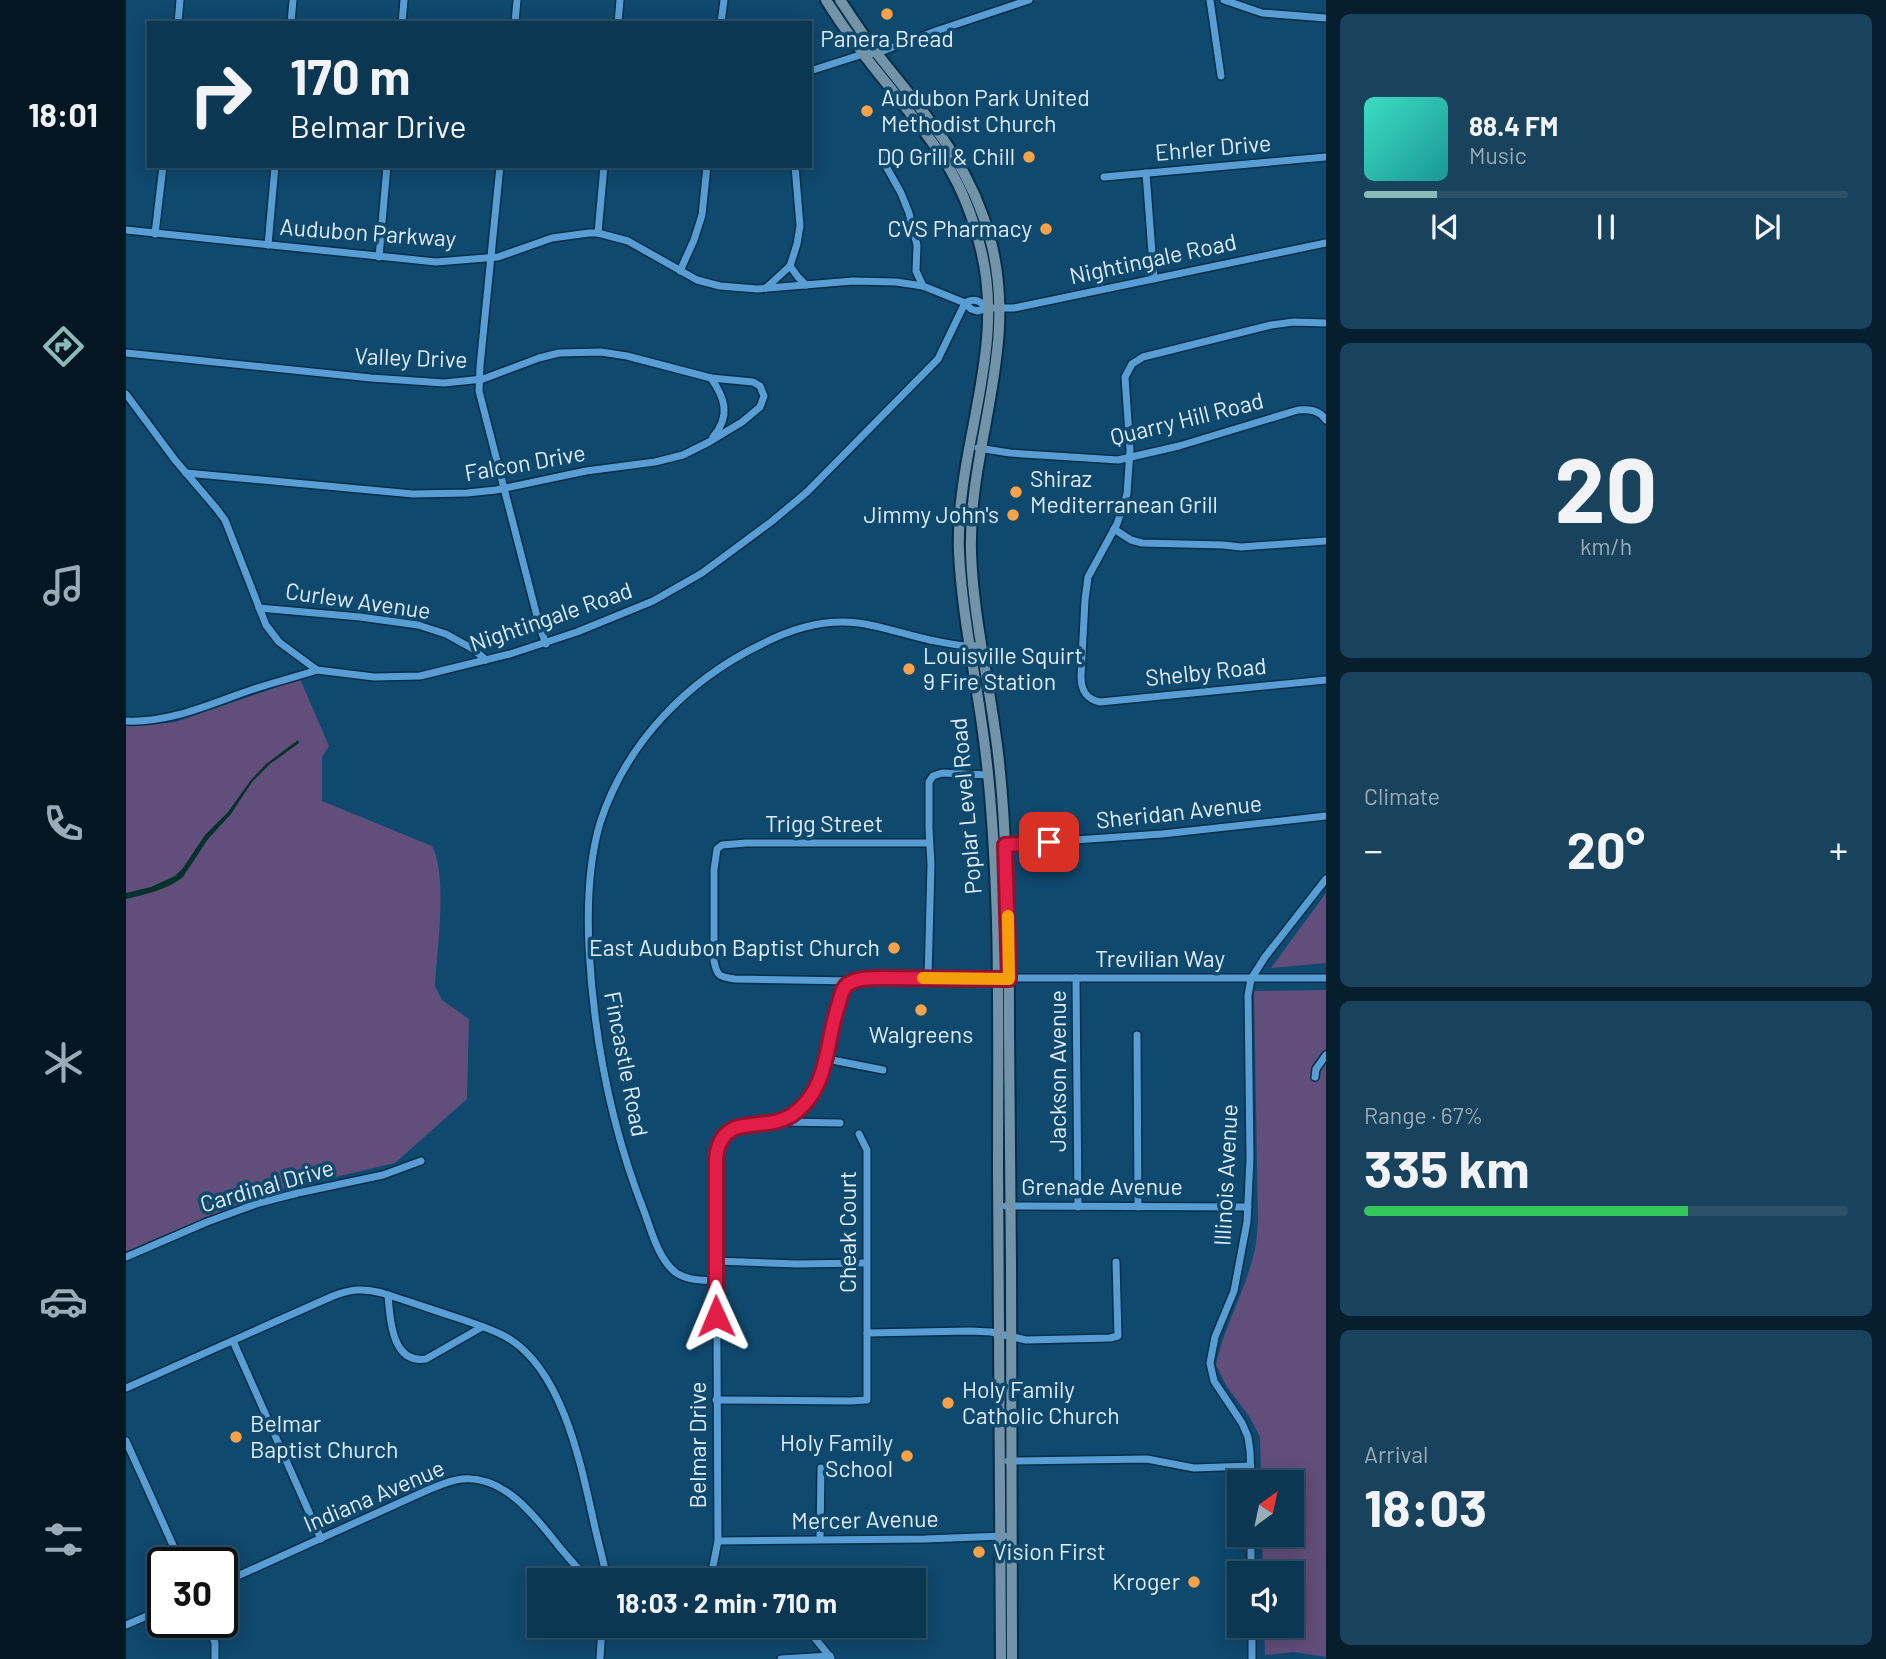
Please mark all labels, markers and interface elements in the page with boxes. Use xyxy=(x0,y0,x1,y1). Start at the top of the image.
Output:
marker: Panera Bread xyxy=(879,6,895,22)
place label: Panera Bread xyxy=(820,24,954,52)
text: 170 m xyxy=(290,46,410,105)
icon: right xyxy=(175,49,266,140)
place label: Audubon Park United Methodist Church xyxy=(881,83,1090,137)
text: 18:01 xyxy=(28,95,98,133)
marker: Audubon Park United Methodist Church xyxy=(859,103,875,119)
text: Belmar Drive xyxy=(290,106,467,144)
text: 88.4 FM xyxy=(1469,110,1558,141)
street label: Ehrler Drive xyxy=(1154,128,1272,166)
text: Music xyxy=(1469,141,1527,169)
place label: DQ Grill & Chill xyxy=(877,142,1015,170)
marker: DQ Grill & Chill xyxy=(1021,149,1037,165)
icon: previous xyxy=(1426,208,1464,246)
icon: pause xyxy=(1587,208,1625,246)
icon: next xyxy=(1748,208,1786,246)
street label: Audubon Parkway xyxy=(279,212,458,252)
place label: CVS Pharmacy xyxy=(887,214,1032,242)
marker: CVS Pharmacy xyxy=(1038,221,1054,237)
street label: Nightingale Road xyxy=(1067,227,1239,289)
icon: directions xyxy=(39,322,88,371)
street label: Valley Drive xyxy=(354,341,468,373)
street label: Quarry Hill Road xyxy=(1107,385,1266,451)
text: 20 xyxy=(1555,432,1657,541)
street label: Falcon Drive xyxy=(462,438,587,486)
place label: Shiraz Mediterranean Grill xyxy=(1030,464,1218,518)
marker: Shiraz Mediterranean Grill xyxy=(1008,484,1024,500)
place label: Jimmy John's xyxy=(863,500,999,528)
marker: Jimmy John's xyxy=(1005,507,1021,523)
text: km/h xyxy=(1580,532,1632,560)
icon: music xyxy=(39,561,88,610)
street label: Nightingale Road xyxy=(466,575,636,657)
street label: Curlew Avenue xyxy=(284,576,432,624)
place label: Louisville Squirt 9 Fire Station xyxy=(923,641,1083,695)
street label: Shelby Road xyxy=(1144,651,1268,691)
marker: Louisville Squirt 9 Fire Station xyxy=(901,661,917,677)
street label: Poplar Level Road xyxy=(943,717,987,895)
text: Climate xyxy=(1364,782,1440,810)
street label: Sheridan Avenue xyxy=(1095,788,1263,834)
icon: phone xyxy=(39,799,88,848)
street label: Trigg Street xyxy=(765,809,883,837)
pin xyxy=(1019,812,1079,872)
text: 20° xyxy=(1567,817,1645,879)
icon: arrive xyxy=(1030,823,1068,861)
text: − xyxy=(1364,826,1383,872)
text: + xyxy=(1829,826,1848,872)
place label: East Audubon Baptist Church xyxy=(589,933,880,961)
marker: East Audubon Baptist Church xyxy=(886,940,902,956)
street label: Trevilian Way xyxy=(1095,944,1225,972)
street label: Fincastle Road xyxy=(599,989,655,1139)
street label: Jackson Avenue xyxy=(1043,990,1071,1152)
marker: Walgreens xyxy=(913,1002,929,1018)
place label: Walgreens xyxy=(869,1020,973,1048)
icon: climate xyxy=(39,1038,88,1087)
text: Range · 67% xyxy=(1364,1101,1483,1129)
street label: Illinois Avenue xyxy=(1207,1103,1243,1246)
text: 335 km xyxy=(1364,1136,1530,1198)
street label: Cardinal Drive xyxy=(197,1153,337,1217)
street label: Cheak Court xyxy=(833,1171,861,1293)
street label: Grenade Avenue xyxy=(1021,1172,1183,1200)
icon: car xyxy=(39,1277,88,1326)
position arrow xyxy=(679,1279,753,1353)
place label: Holy Family Catholic Church xyxy=(962,1375,1120,1429)
street label: Belmar Drive xyxy=(683,1382,711,1508)
marker: Holy Family Catholic Church xyxy=(940,1395,956,1411)
place label: Belmar Baptist Church xyxy=(250,1409,398,1463)
place label: Holy Family School xyxy=(780,1428,893,1482)
marker: Belmar Baptist Church xyxy=(228,1429,244,1445)
text: Arrival xyxy=(1364,1440,1428,1468)
marker: Holy Family School xyxy=(899,1448,915,1464)
street label: Indiana Avenue xyxy=(299,1453,448,1537)
north arrow xyxy=(1227,1470,1304,1547)
map controls xyxy=(1227,1470,1304,1638)
text: 18:03 xyxy=(1364,1475,1487,1537)
street label: Mercer Avenue xyxy=(791,1504,939,1534)
icon: filters xyxy=(39,1515,88,1564)
place label: Vision First xyxy=(993,1537,1106,1565)
marker: Vision First xyxy=(971,1544,987,1560)
speed limit sign: 30 xyxy=(147,1547,238,1638)
button: sound xyxy=(1227,1561,1304,1638)
place label: Kroger xyxy=(1112,1567,1181,1595)
marker: Kroger xyxy=(1186,1574,1202,1590)
text: 18:03 · 2 min · 710 m xyxy=(616,1587,837,1618)

